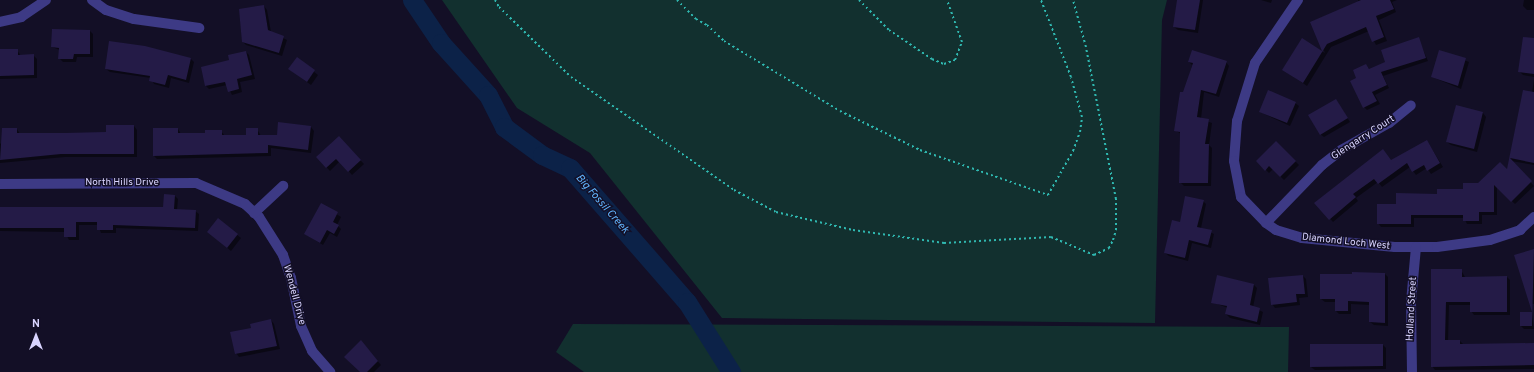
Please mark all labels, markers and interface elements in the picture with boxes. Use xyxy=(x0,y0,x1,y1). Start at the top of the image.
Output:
street label: Glengarry Court xyxy=(1329,113,1397,163)
water label: Big Fossil Creek xyxy=(573,172,631,236)
street label: North Hills Drive xyxy=(85,177,159,189)
street label: Diamond Loch West xyxy=(1301,231,1391,253)
street label: Wendell Drive xyxy=(280,264,308,326)
street label: Holland Street xyxy=(1404,276,1420,342)
north arrow xyxy=(16,316,56,356)
text: N xyxy=(32,317,40,331)

